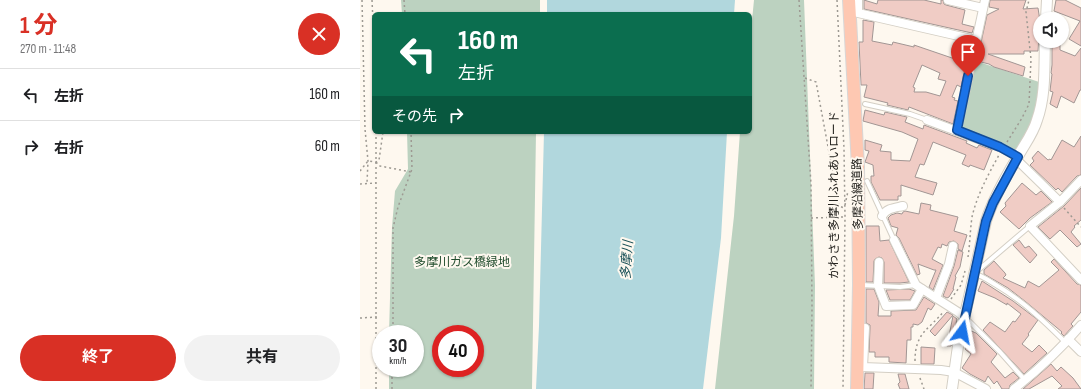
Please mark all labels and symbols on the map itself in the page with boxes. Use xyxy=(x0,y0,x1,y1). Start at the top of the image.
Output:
pin xyxy=(951,35,985,76)
street label: かわさき多摩川ふれあいロード xyxy=(827,111,842,279)
street label: 多摩沿線道路 xyxy=(850,158,866,230)
water label: 多摩川 xyxy=(618,238,636,280)
park label: 多摩川ガス橋緑地 xyxy=(414,255,510,270)
position arrow xyxy=(941,311,983,353)
speed limit sign: 40 xyxy=(432,325,484,377)

